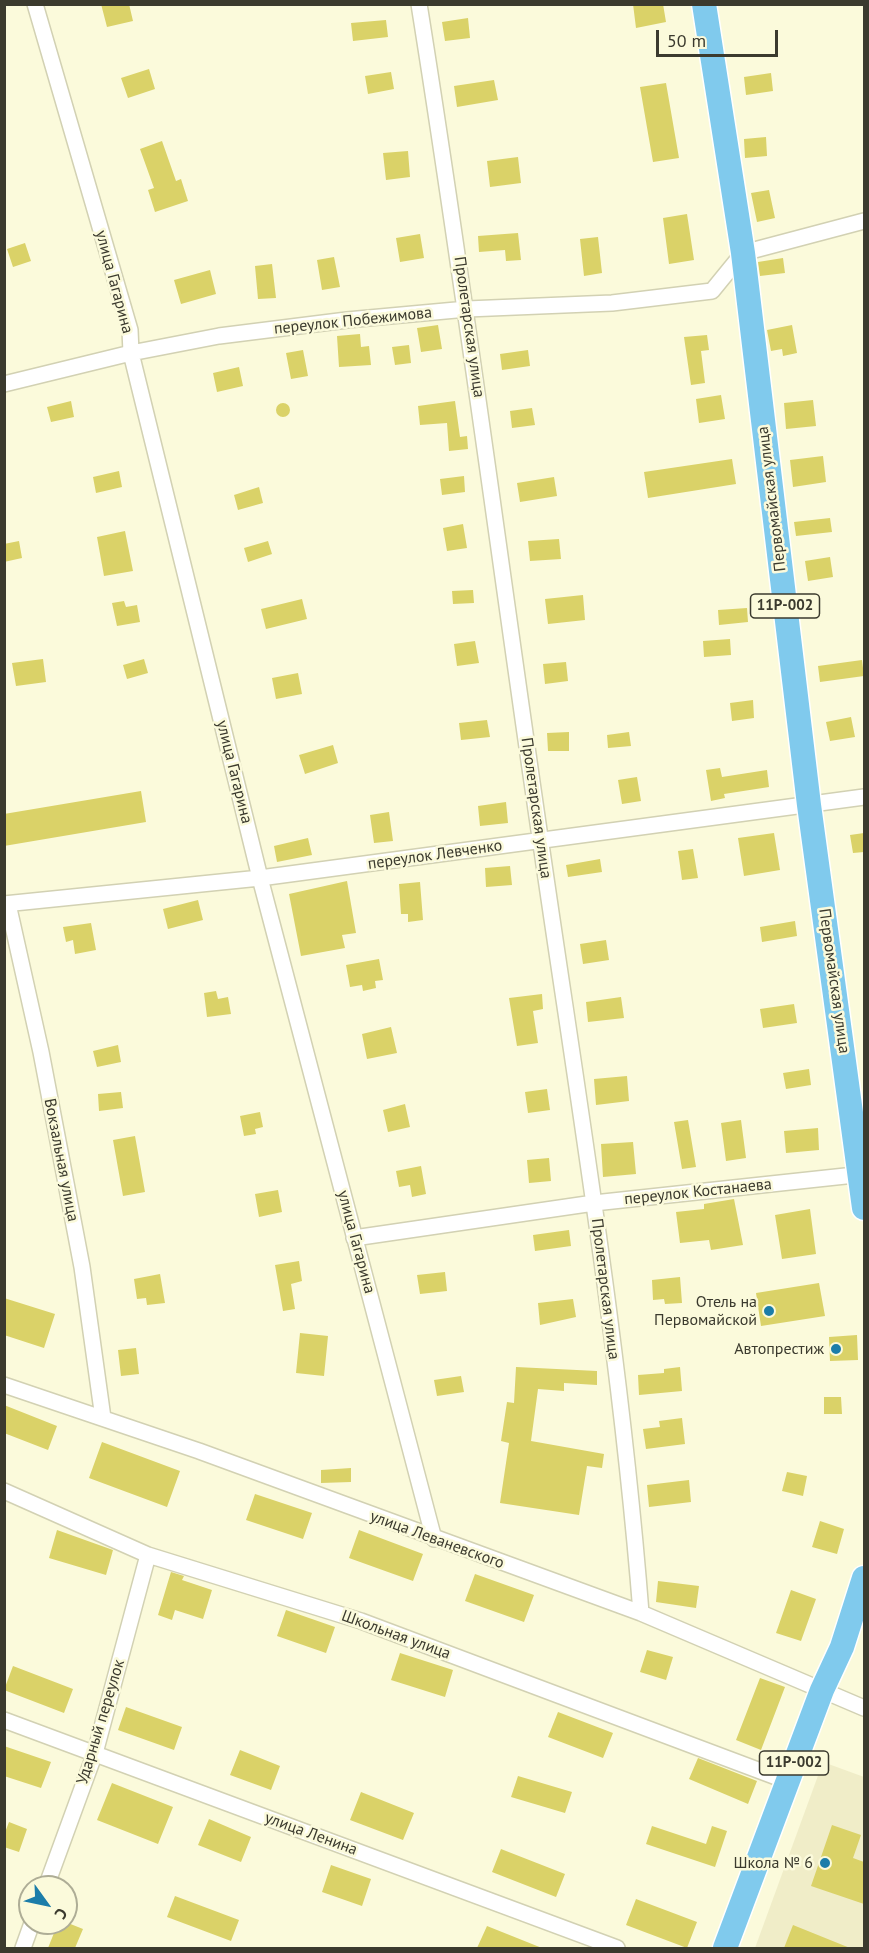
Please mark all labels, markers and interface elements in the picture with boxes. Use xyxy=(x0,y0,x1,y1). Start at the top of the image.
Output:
scale bar xyxy=(659,18,780,56)
text: 50 m xyxy=(667,29,706,52)
street label: улица Гагарина xyxy=(91,228,137,336)
street label: Пролетарская улица xyxy=(450,255,488,399)
street label: переулок Побежимова xyxy=(273,303,433,339)
street label: Первомайская улица xyxy=(754,425,790,573)
road number: 11Р-002 xyxy=(750,594,820,618)
street label: улица Гагарина xyxy=(212,718,256,826)
street label: Пролетарская улица xyxy=(517,736,555,880)
street label: переулок Левченко xyxy=(366,836,504,874)
street label: Первомайская улица xyxy=(814,907,854,1055)
street label: Вокзальная улица xyxy=(40,1097,82,1223)
street label: переулок Костанаева xyxy=(623,1175,773,1209)
street label: улица Гагарина xyxy=(333,1188,379,1296)
street label: Пролетарская улица xyxy=(587,1217,623,1361)
place label: Отель на Первомайской xyxy=(654,1292,757,1330)
marker: Отель на Первомайской xyxy=(762,1304,776,1318)
place label: Автопрестиж xyxy=(734,1339,824,1359)
marker: Автопрестиж xyxy=(829,1342,843,1356)
street label: улица Леваневского xyxy=(367,1507,507,1573)
street label: Школьная улица xyxy=(339,1606,453,1664)
street label: Ударный переулок xyxy=(73,1657,129,1787)
road number: 11Р-002 xyxy=(760,1751,828,1775)
street label: улица Ленина xyxy=(262,1808,360,1860)
place label: Школа № 6 xyxy=(733,1853,813,1873)
marker: Школа № 6 xyxy=(818,1856,832,1870)
north arrow xyxy=(18,1875,78,1935)
text: С xyxy=(51,1905,72,1923)

